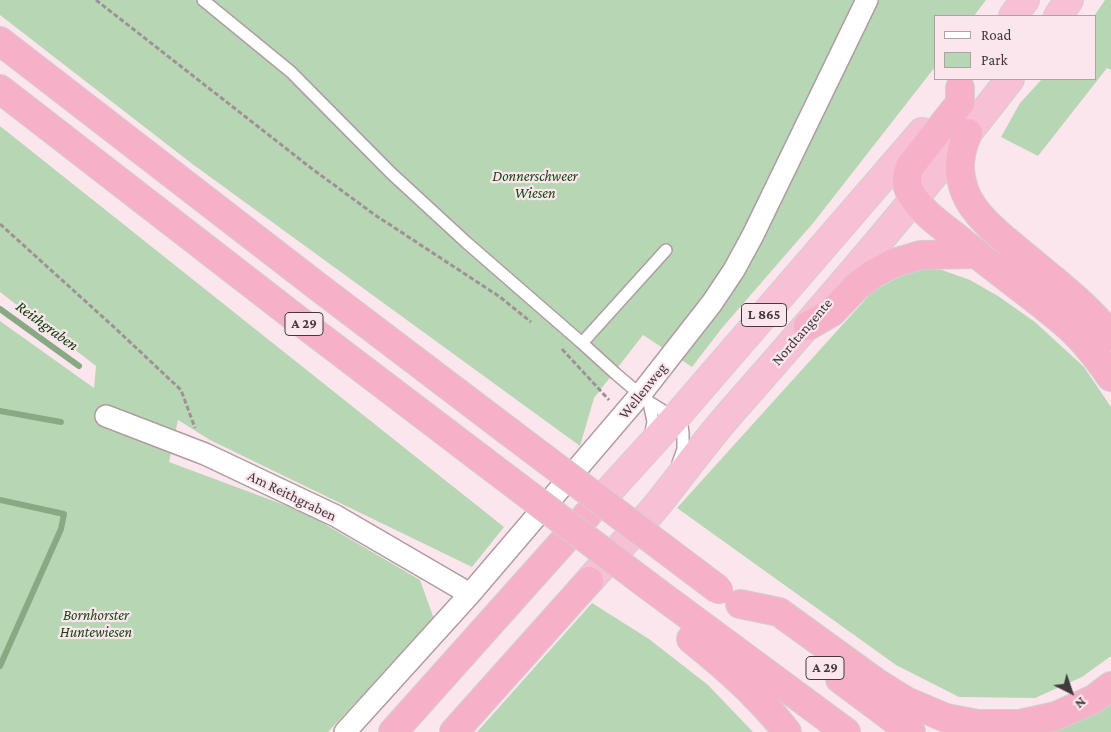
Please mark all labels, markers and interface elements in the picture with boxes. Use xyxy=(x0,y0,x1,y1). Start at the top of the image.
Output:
legend xyxy=(934,15,1096,80)
text: Road xyxy=(981,27,1011,43)
text: Park xyxy=(981,52,1008,68)
park label: Donnerschweer Wiesen xyxy=(492,167,578,202)
street label: Nordtangente xyxy=(768,295,836,369)
water label: Reithgraben xyxy=(12,297,82,355)
road number: L 865 xyxy=(742,304,786,326)
road number: A 29 xyxy=(285,312,323,336)
street label: Wellenweg xyxy=(615,359,671,423)
street label: Am Reithgraben xyxy=(245,467,339,525)
park label: Bornhorster Huntewiesen xyxy=(60,606,132,641)
road number: A 29 xyxy=(806,656,844,680)
north arrow xyxy=(1046,667,1096,717)
text: N xyxy=(1072,694,1090,712)

